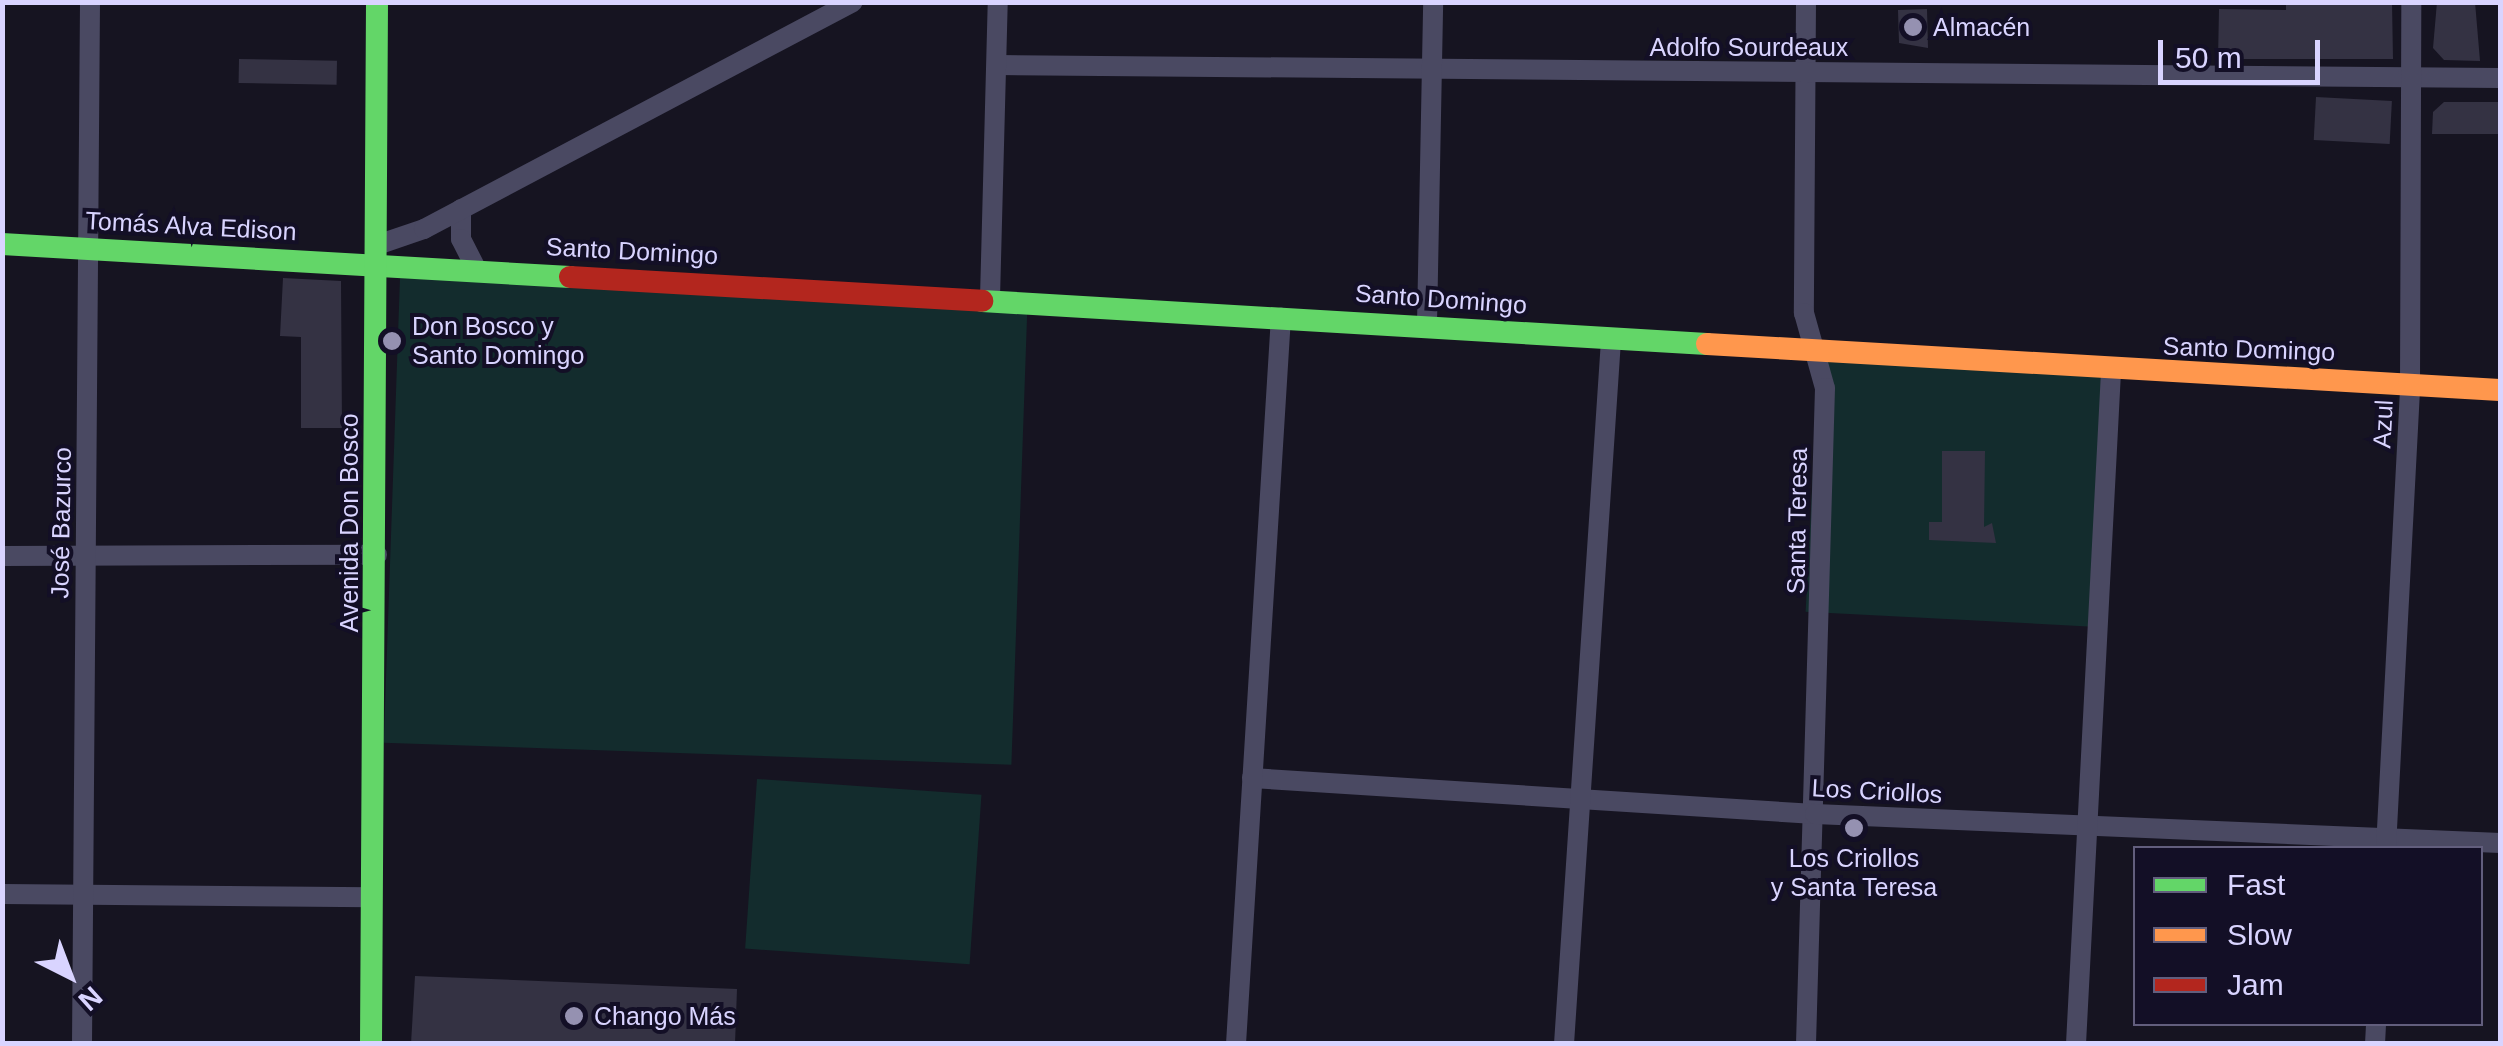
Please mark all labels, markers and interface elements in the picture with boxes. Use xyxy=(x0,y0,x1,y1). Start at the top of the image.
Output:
place label: Almacén xyxy=(1933,12,2030,42)
marker: Almacén xyxy=(1902,16,1924,38)
scale bar xyxy=(2163,20,2326,82)
street label: Adolfo Sourdeaux xyxy=(1650,32,1848,62)
text: 50 m xyxy=(2175,41,2242,74)
street label: Tomás Alva Edison xyxy=(84,205,298,247)
street label: Santo Domingo xyxy=(545,232,719,270)
street label: Santo Domingo xyxy=(1354,278,1528,320)
place label: Don Bosco y Santo Domingo xyxy=(412,312,584,371)
marker: Don Bosco y Santo Domingo xyxy=(381,330,403,352)
street label: Santo Domingo xyxy=(2162,331,2336,367)
street label: Azul xyxy=(2367,399,2399,449)
street label: Avenida Don Bosco xyxy=(334,413,364,633)
street label: José Bazurco xyxy=(45,447,77,599)
street label: Santa Teresa xyxy=(1781,447,1813,595)
street label: Los Criollos xyxy=(1811,773,1943,809)
marker: Los Criollos y Santa Teresa xyxy=(1843,817,1865,839)
place label: Los Criollos y Santa Teresa xyxy=(1771,844,1937,903)
legend xyxy=(2133,846,2483,1026)
text: Fast xyxy=(2227,868,2285,901)
text: Slow xyxy=(2227,918,2292,951)
north arrow xyxy=(20,926,120,1026)
text: Jam xyxy=(2227,968,2284,1001)
text: N xyxy=(73,980,108,1017)
place label: Chango Más xyxy=(594,1001,736,1031)
marker: Chango Más xyxy=(563,1005,585,1027)

